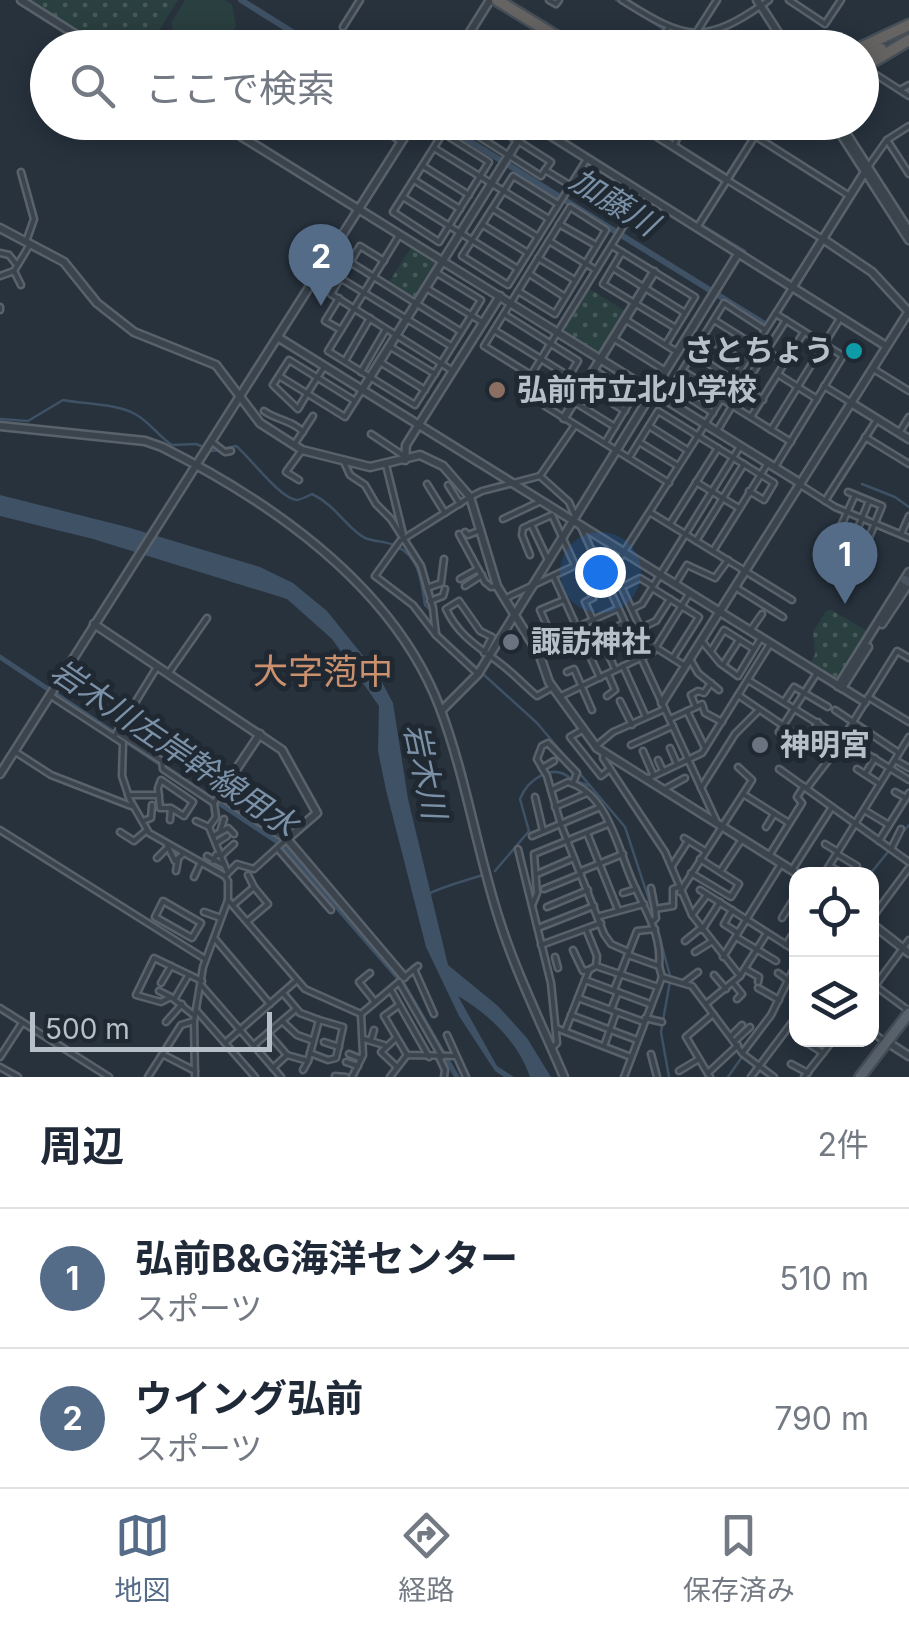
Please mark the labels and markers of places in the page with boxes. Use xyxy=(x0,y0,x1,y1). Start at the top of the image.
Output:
pin: 2 xyxy=(288,224,354,306)
place label: さとちょう xyxy=(684,332,834,368)
marker: さとちょう xyxy=(843,340,865,362)
place label: 弘前市立北小学校 xyxy=(517,371,757,407)
marker: 弘前市立北小学校 xyxy=(486,379,508,401)
pin: 1 xyxy=(812,522,878,604)
place label: 諏訪神社 xyxy=(531,623,651,659)
marker: 諏訪神社 xyxy=(500,631,522,653)
place label: 神明宮 xyxy=(780,726,870,762)
marker: 神明宮 xyxy=(749,734,771,756)

